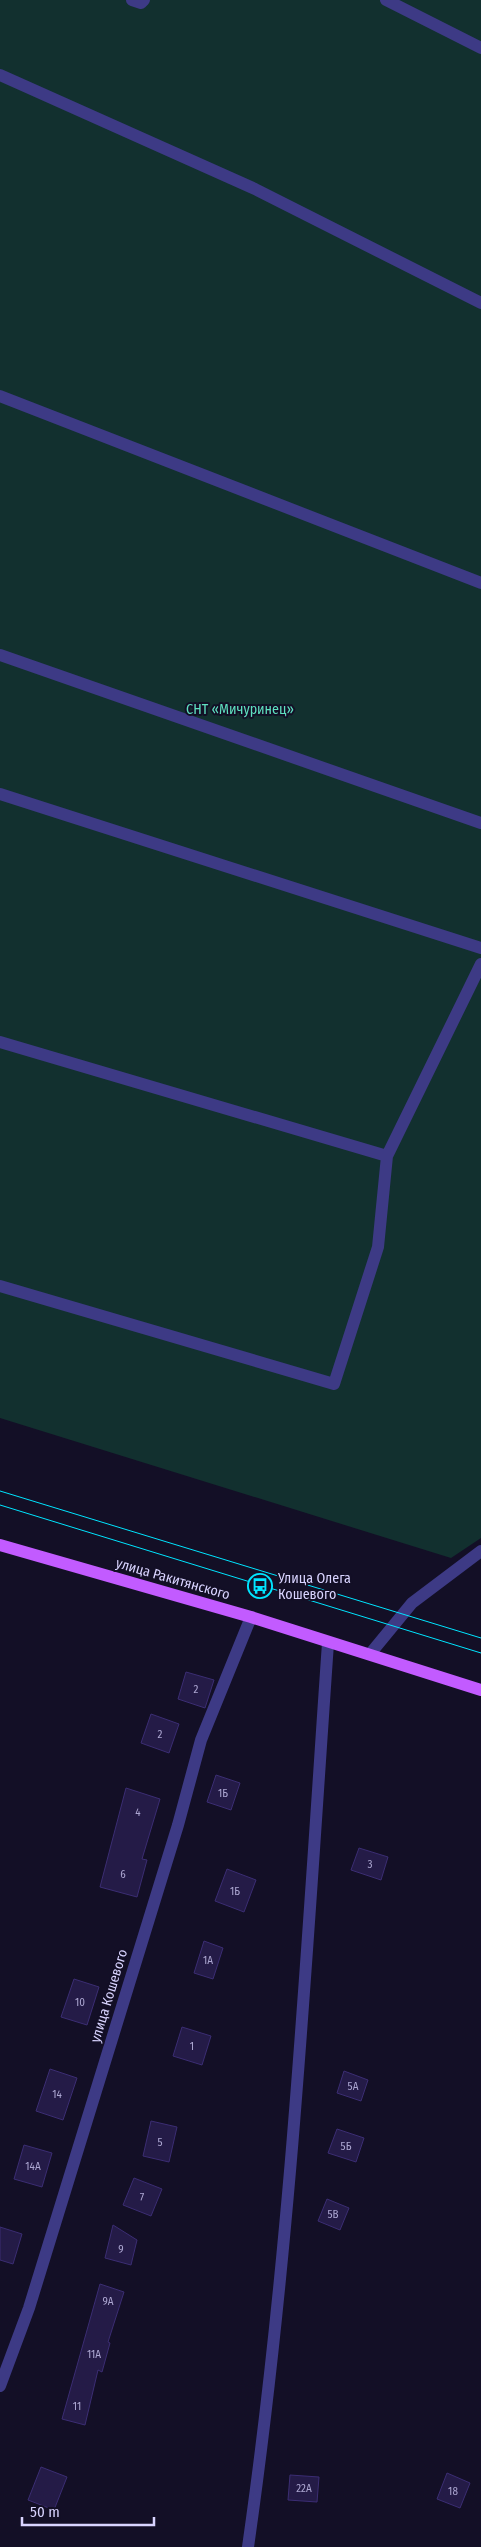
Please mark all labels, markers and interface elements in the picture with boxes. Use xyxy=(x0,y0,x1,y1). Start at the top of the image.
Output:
park label: СНТ «Мичуринец» xyxy=(186,701,294,718)
street label: улица Ракитянского xyxy=(114,1555,232,1603)
place label: Улица Олега Кошевого xyxy=(277,1570,351,1603)
bus stop icon: Улица Олега Кошевого xyxy=(247,1573,273,1599)
house number: 2 xyxy=(194,1683,199,1696)
house number: 2 xyxy=(158,1728,163,1741)
house number: 1Б xyxy=(218,1787,228,1800)
house number: 4 xyxy=(135,1806,141,1819)
house number: 3 xyxy=(368,1858,373,1871)
house number: 6 xyxy=(120,1868,126,1881)
house number: 1Б xyxy=(230,1885,240,1898)
street label: улица Кошевого xyxy=(87,1947,131,2045)
house number: 1А xyxy=(203,1954,213,1967)
house number: 10 xyxy=(75,1996,85,2009)
house number: 1 xyxy=(190,2040,194,2053)
house number: 5А xyxy=(348,2080,359,2093)
house number: 14 xyxy=(52,2088,62,2101)
house number: 5 xyxy=(157,2136,163,2149)
house number: 5Б xyxy=(341,2140,352,2153)
house number: 14А xyxy=(25,2160,41,2173)
house number: 7 xyxy=(140,2191,145,2204)
house number: 5В xyxy=(327,2208,339,2221)
house number: 9 xyxy=(118,2243,124,2256)
house number: 9А xyxy=(102,2295,114,2308)
house number: 11А xyxy=(87,2348,101,2361)
house number: 11 xyxy=(73,2400,81,2413)
house number: 22А xyxy=(296,2482,312,2495)
house number: 18 xyxy=(448,2485,458,2498)
scale bar xyxy=(22,2494,155,2526)
text: 50 m xyxy=(30,2503,60,2521)

